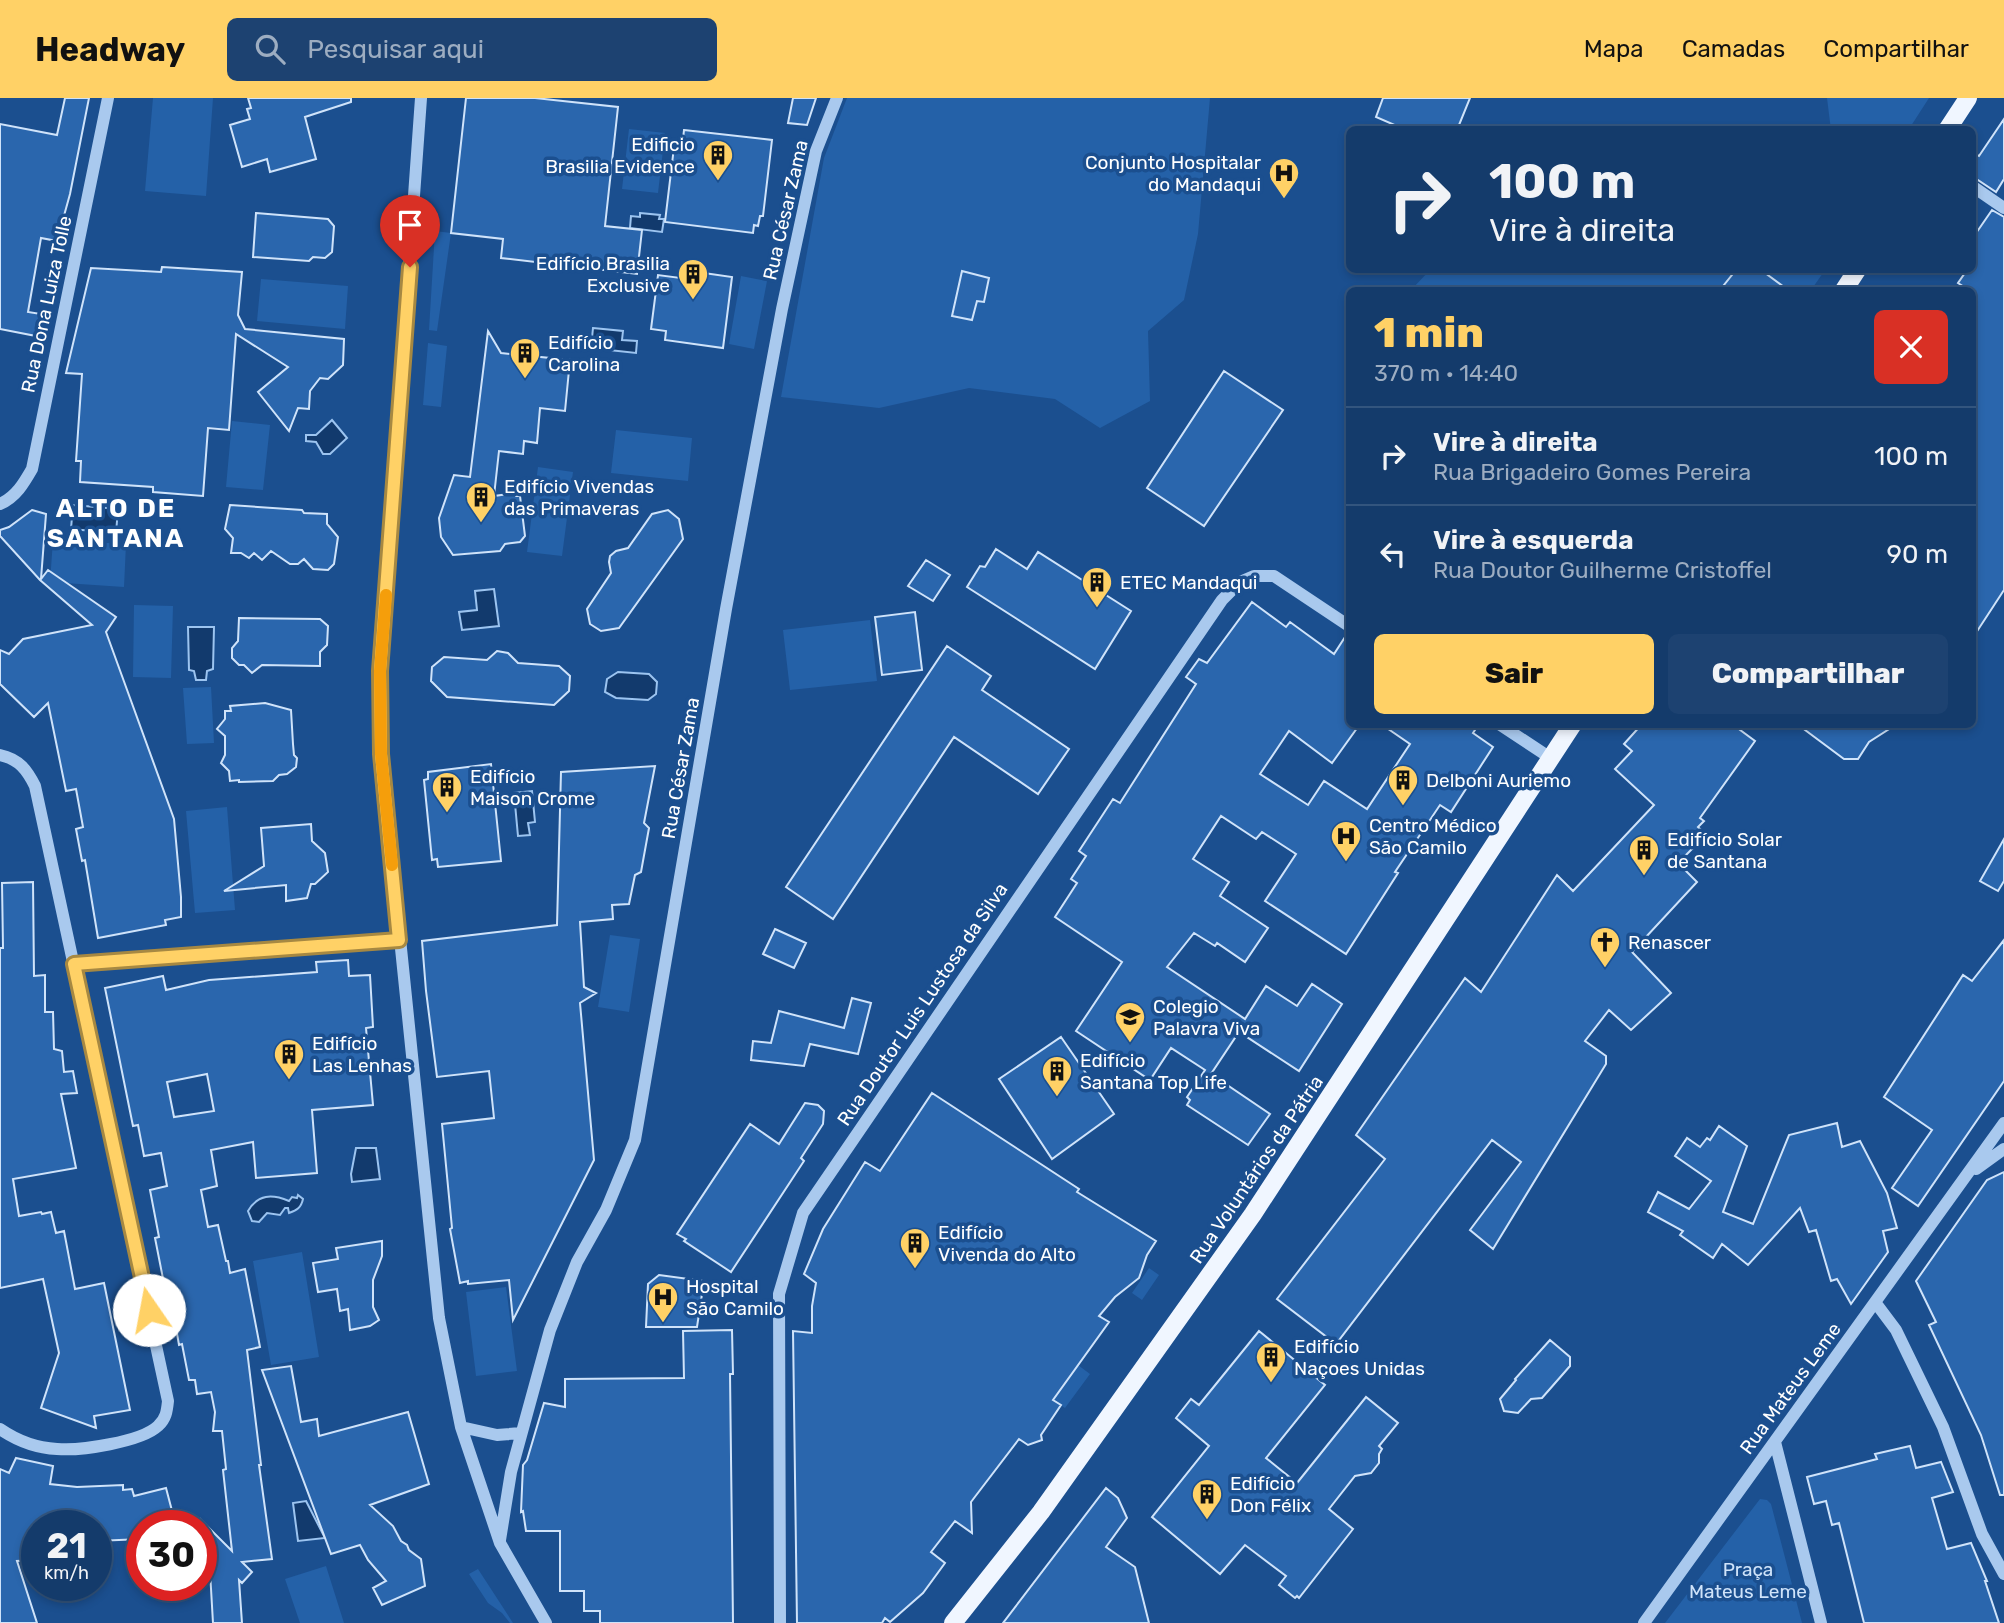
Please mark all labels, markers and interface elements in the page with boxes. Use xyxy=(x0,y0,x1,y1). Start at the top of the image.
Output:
search box xyxy=(227,18,717,81)
text: Headway xyxy=(35,30,185,69)
icon: search xyxy=(251,30,289,68)
text: Pesquisar aqui xyxy=(307,34,484,65)
text: Mapa xyxy=(1584,35,1644,63)
text: Camadas xyxy=(1682,35,1785,63)
text: Compartilhar xyxy=(1823,35,1969,63)
place label: Edificio Brasilia Evidence xyxy=(545,133,695,178)
building icon: Edificio Brasilia Evidence xyxy=(701,138,735,182)
street label: Rua César Zama xyxy=(758,138,813,282)
place label: Conjunto Hospitalar do Mandaqui xyxy=(1085,151,1262,196)
text: 100 m xyxy=(1489,152,1635,210)
icon: right xyxy=(1374,154,1465,245)
hospital icon: Conjunto Hospitalar do Mandaqui xyxy=(1267,156,1301,200)
pin xyxy=(380,195,440,267)
icon: arrive xyxy=(391,206,429,244)
text: Vire à direita xyxy=(1489,211,1675,249)
street label: Rua Dona Luiza Tolle xyxy=(16,213,76,395)
place label: Edifício Brasilia Exclusive xyxy=(536,252,670,297)
building icon: Edifício Brasilia Exclusive xyxy=(676,257,710,301)
text: 1 min xyxy=(1374,308,1484,358)
button: close xyxy=(1874,310,1948,384)
place label: Edifício Carolina xyxy=(548,331,620,376)
building icon: Edifício Carolina xyxy=(508,336,542,380)
text: 370 m · 14:40 xyxy=(1374,359,1518,387)
text: Vire à direita xyxy=(1433,427,1598,458)
icon: right xyxy=(1374,437,1412,475)
text: 100 m xyxy=(1874,441,1948,472)
text: Rua Brigadeiro Gomes Pereira xyxy=(1433,458,1751,486)
place label: Edifício Vivendas das Primaveras xyxy=(504,475,654,520)
building icon: Edifício Vivendas das Primaveras xyxy=(464,480,498,524)
district label: ALTO DE SANTANA xyxy=(47,493,185,554)
text: Vire à esquerda xyxy=(1433,525,1634,556)
icon: left xyxy=(1374,535,1412,573)
text: 90 m xyxy=(1887,539,1948,570)
text: Rua Doutor Guilherme Cristoffel xyxy=(1433,556,1772,584)
building icon: ETEC Mandaqui xyxy=(1080,565,1114,609)
place label: ETEC Mandaqui xyxy=(1120,571,1257,594)
button: Sair xyxy=(1374,634,1654,714)
button: Compartilhar xyxy=(1668,634,1948,714)
street label: Rua César Zama xyxy=(657,696,704,841)
building icon: Delboni Auriemo xyxy=(1386,763,1420,807)
place label: Edifício Maison Crome xyxy=(470,765,595,810)
place label: Delboni Auriemo xyxy=(1426,769,1571,792)
building icon: Edifício Maison Crome xyxy=(430,770,464,814)
place label: Centro Médico São Camilo xyxy=(1369,814,1497,859)
hospital icon: Centro Médico São Camilo xyxy=(1329,819,1363,863)
place label: Edifício Solar de Santana xyxy=(1667,828,1783,873)
building icon: Edifício Solar de Santana xyxy=(1627,833,1661,877)
street label: Rua Doutor Luis Lustosa da Silva xyxy=(832,879,1012,1130)
church icon: Renascer xyxy=(1588,925,1622,969)
place label: Renascer xyxy=(1628,931,1712,954)
place label: Colegio Palavra Viva xyxy=(1153,995,1260,1040)
school or university icon: Colegio Palavra Viva xyxy=(1113,1000,1147,1044)
place label: Edifício Las Lenhas xyxy=(312,1032,412,1077)
building icon: Edifício Las Lenhas xyxy=(272,1037,306,1081)
place label: Edifício Santana Top Life xyxy=(1080,1049,1227,1094)
building icon: Edifício Santana Top Life xyxy=(1040,1054,1074,1098)
street label: Rua Voluntários da Pátria xyxy=(1185,1071,1328,1268)
place label: Edifício Vivenda do Alto xyxy=(938,1221,1076,1266)
building icon: Edifício Vivenda do Alto xyxy=(898,1226,932,1270)
position arrow xyxy=(112,1273,186,1347)
place label: Hospital São Camilo xyxy=(686,1275,784,1320)
hospital icon: Hospital São Camilo xyxy=(646,1280,680,1324)
street label: Rua Mateus Leme xyxy=(1735,1318,1846,1459)
place label: Edifício Naçoes Unidas xyxy=(1294,1335,1425,1380)
building icon: Edifício Naçoes Unidas xyxy=(1254,1340,1288,1384)
place label: Edifício Don Félix xyxy=(1230,1472,1311,1517)
building icon: Edifício Don Félix xyxy=(1190,1477,1224,1521)
speed limit sign: 30 xyxy=(126,1510,217,1601)
text: 21 xyxy=(46,1525,87,1567)
park label: Praça Mateus Leme xyxy=(1689,1558,1807,1603)
text: km/h xyxy=(44,1562,89,1584)

